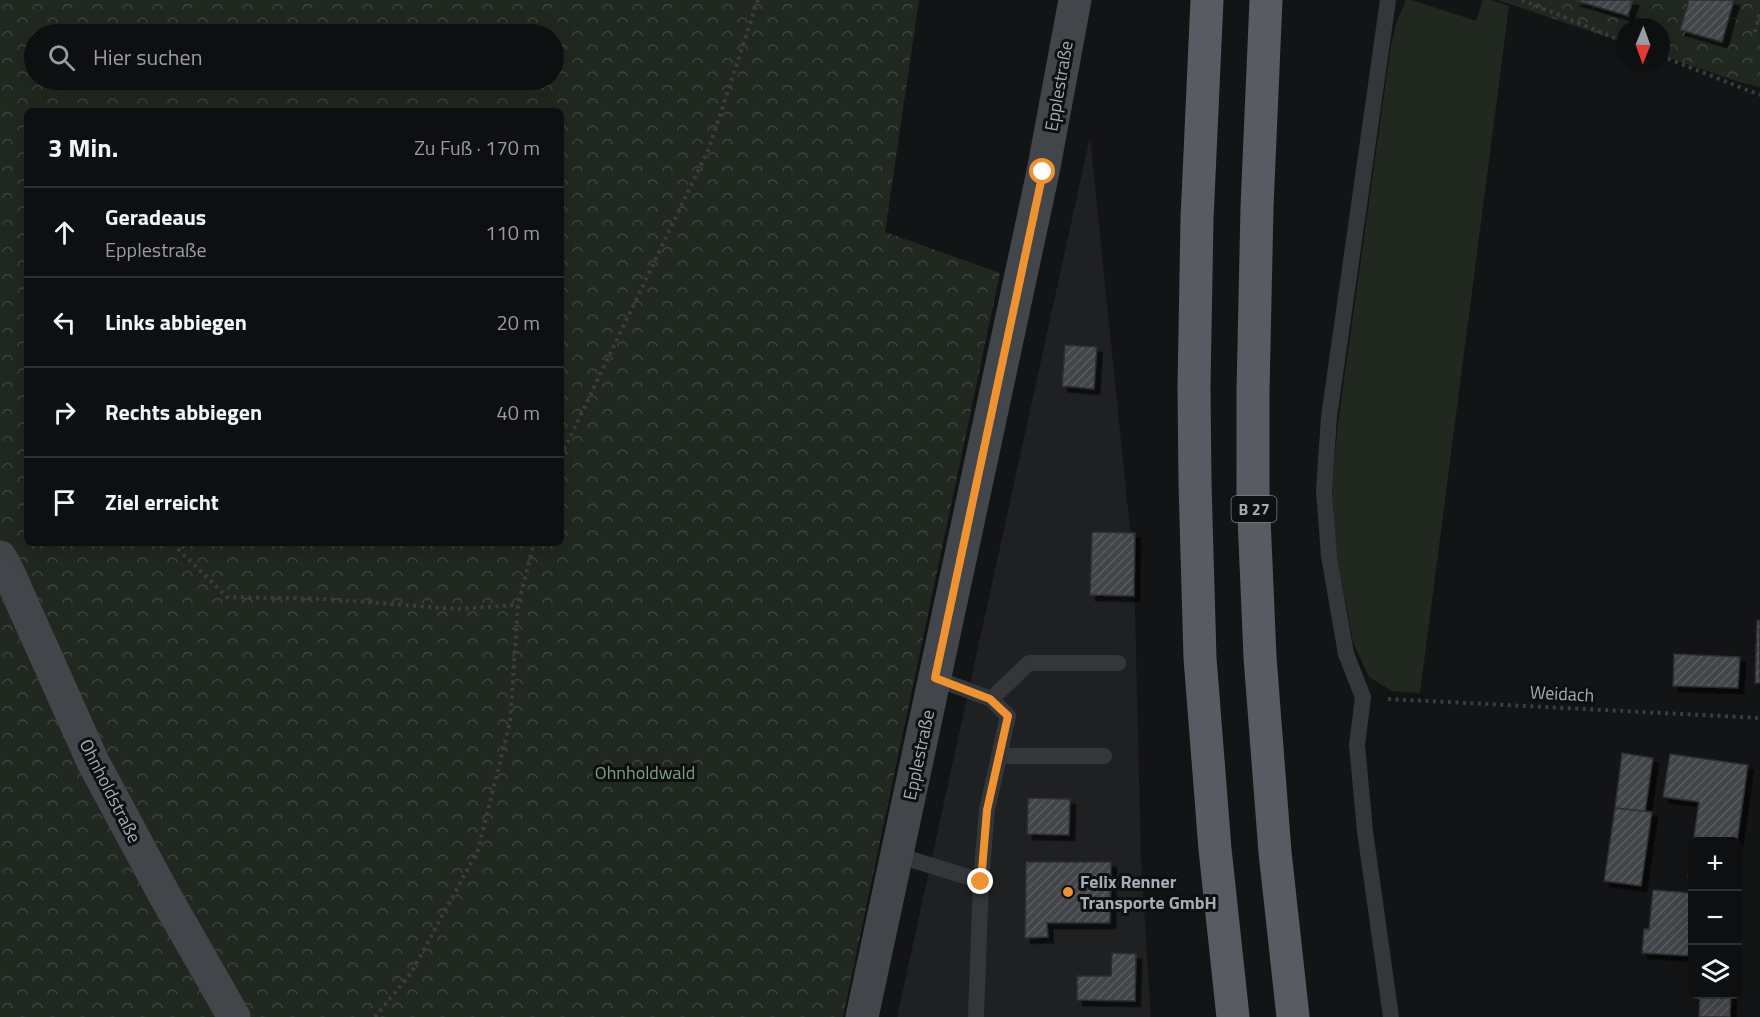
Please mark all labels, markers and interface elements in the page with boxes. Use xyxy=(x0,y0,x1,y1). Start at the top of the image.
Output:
north arrow xyxy=(1616,18,1670,72)
search box xyxy=(24,24,564,90)
street label: Epplestraße xyxy=(1037,38,1080,133)
text: Hier suchen xyxy=(93,40,202,74)
icon: search xyxy=(45,41,78,74)
text: 3 Min. xyxy=(48,128,118,167)
text: Zu Fuß · 170 m xyxy=(414,132,540,163)
route start xyxy=(1029,158,1055,184)
text: Geradeaus xyxy=(105,200,206,234)
icon: ahead xyxy=(48,216,81,249)
text: 110 m xyxy=(485,217,540,248)
text: Epplestraße xyxy=(105,234,207,265)
text: Links abbiegen xyxy=(105,305,247,339)
icon: left xyxy=(48,306,81,339)
text: 20 m xyxy=(496,307,540,338)
text: Rechts abbiegen xyxy=(105,395,262,429)
icon: right xyxy=(48,396,81,429)
text: 40 m xyxy=(496,397,540,428)
text: Ziel erreicht xyxy=(105,485,219,519)
icon: arrive xyxy=(48,486,81,519)
road number: B 27 xyxy=(1232,496,1276,522)
street label: Weidach xyxy=(1529,678,1595,709)
street label: Epplestraße xyxy=(896,707,941,802)
street label: Ohnholdstraße xyxy=(73,734,148,847)
park label: Ohnholdwald xyxy=(595,759,695,786)
map controls xyxy=(1688,837,1742,999)
button: + xyxy=(1688,837,1742,891)
route end xyxy=(967,868,993,894)
place label: Felix Renner Transporte GmbH xyxy=(1080,868,1217,916)
marker: Felix Renner Transporte GmbH xyxy=(1061,885,1075,899)
button: − xyxy=(1688,891,1742,945)
button: layers xyxy=(1688,945,1742,999)

